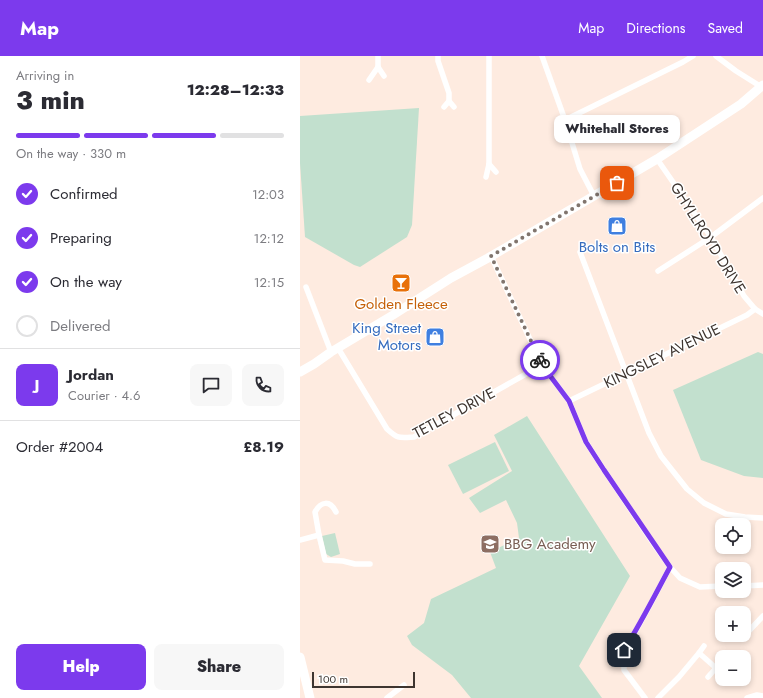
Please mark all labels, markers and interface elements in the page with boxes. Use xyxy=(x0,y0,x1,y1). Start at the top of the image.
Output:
text: Map xyxy=(20,15,59,42)
text: Map xyxy=(578,18,604,38)
text: Directions xyxy=(626,18,686,38)
text: Saved xyxy=(708,18,743,38)
text: Arriving in xyxy=(16,66,74,85)
text: 12:28–12:33 xyxy=(187,79,284,101)
text: 3 min xyxy=(16,81,85,119)
callout: Whitehall Stores xyxy=(554,115,680,143)
text: Whitehall Stores xyxy=(565,119,669,138)
text: On the way · 330 m xyxy=(16,144,126,163)
pin xyxy=(600,166,634,200)
icon: bag xyxy=(606,172,628,194)
street label: GHYLLROYD DRIVE xyxy=(665,178,751,298)
icon: check xyxy=(16,183,38,205)
text: Confirmed xyxy=(50,183,118,205)
text: 12:03 xyxy=(252,185,284,204)
shop icon: Bolts on Bits xyxy=(606,215,628,237)
icon: check xyxy=(16,227,38,249)
text: Preparing xyxy=(50,227,112,249)
text: 12:12 xyxy=(254,229,284,248)
place label: Bolts on Bits xyxy=(579,236,655,258)
icon: check xyxy=(16,271,38,293)
text: On the way xyxy=(50,271,122,293)
bar icon: Golden Fleece xyxy=(390,272,412,294)
text: 12:15 xyxy=(254,273,284,292)
place label: Golden Fleece xyxy=(354,293,448,315)
text: Delivered xyxy=(50,315,111,337)
place label: King Street Motors xyxy=(352,317,421,356)
street label: KINGSLEY AVENUE xyxy=(600,318,724,394)
shop icon: King Street Motors xyxy=(424,326,446,348)
courier xyxy=(520,340,560,380)
icon: bike xyxy=(529,349,551,371)
text: Jordan xyxy=(68,364,114,386)
button: chat xyxy=(190,364,232,406)
button: phone xyxy=(242,364,284,406)
text: J xyxy=(35,374,39,396)
street label: TETLEY DRIVE xyxy=(409,382,499,444)
text: Courier · 4.6 xyxy=(68,386,141,405)
text: Order #2004 xyxy=(16,436,103,458)
text: £8.19 xyxy=(243,436,284,458)
map controls xyxy=(715,518,751,686)
button: locate xyxy=(715,518,751,554)
school or university icon: BBG Academy xyxy=(479,533,501,555)
place label: BBG Academy xyxy=(504,533,596,555)
button: layers xyxy=(715,562,751,598)
button: + xyxy=(715,606,751,642)
pin xyxy=(607,633,641,667)
icon: home xyxy=(613,639,635,661)
button: Help xyxy=(16,644,146,690)
button: Share xyxy=(154,644,284,690)
button: − xyxy=(715,650,751,686)
scale bar xyxy=(312,670,415,689)
text: 100 m xyxy=(318,671,348,687)

